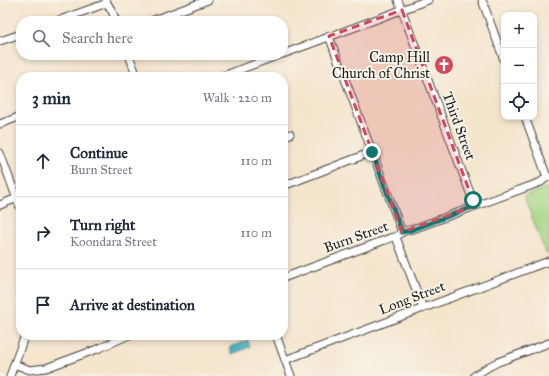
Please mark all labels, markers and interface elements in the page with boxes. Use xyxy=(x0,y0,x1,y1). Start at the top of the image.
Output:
map controls xyxy=(501,12,537,120)
button: + xyxy=(501,12,537,48)
search box xyxy=(16,16,288,60)
icon: search xyxy=(30,27,52,49)
text: Search here xyxy=(62,29,133,47)
button: − xyxy=(501,48,537,84)
place label: Camp Hill Church of Christ xyxy=(332,49,430,82)
church icon: Camp Hill Church of Christ xyxy=(433,54,455,76)
button: locate xyxy=(501,84,537,120)
text: 3 min xyxy=(32,88,71,109)
text: Walk · 220 m xyxy=(203,90,272,106)
street label: Third Street xyxy=(439,90,479,162)
route end xyxy=(363,143,381,161)
text: Continue xyxy=(70,144,128,162)
icon: ahead xyxy=(32,150,54,172)
text: 110 m xyxy=(240,153,272,169)
text: Burn Street xyxy=(70,162,133,178)
route start xyxy=(464,191,482,209)
text: Turn right xyxy=(70,216,135,234)
street label: Burn Street xyxy=(321,217,391,257)
icon: right xyxy=(32,222,54,244)
text: 110 m xyxy=(240,225,272,241)
text: Koondara Street xyxy=(70,234,157,250)
street label: Long Street xyxy=(377,278,447,318)
icon: arrive xyxy=(32,294,54,316)
text: Arrive at destination xyxy=(70,296,195,314)

